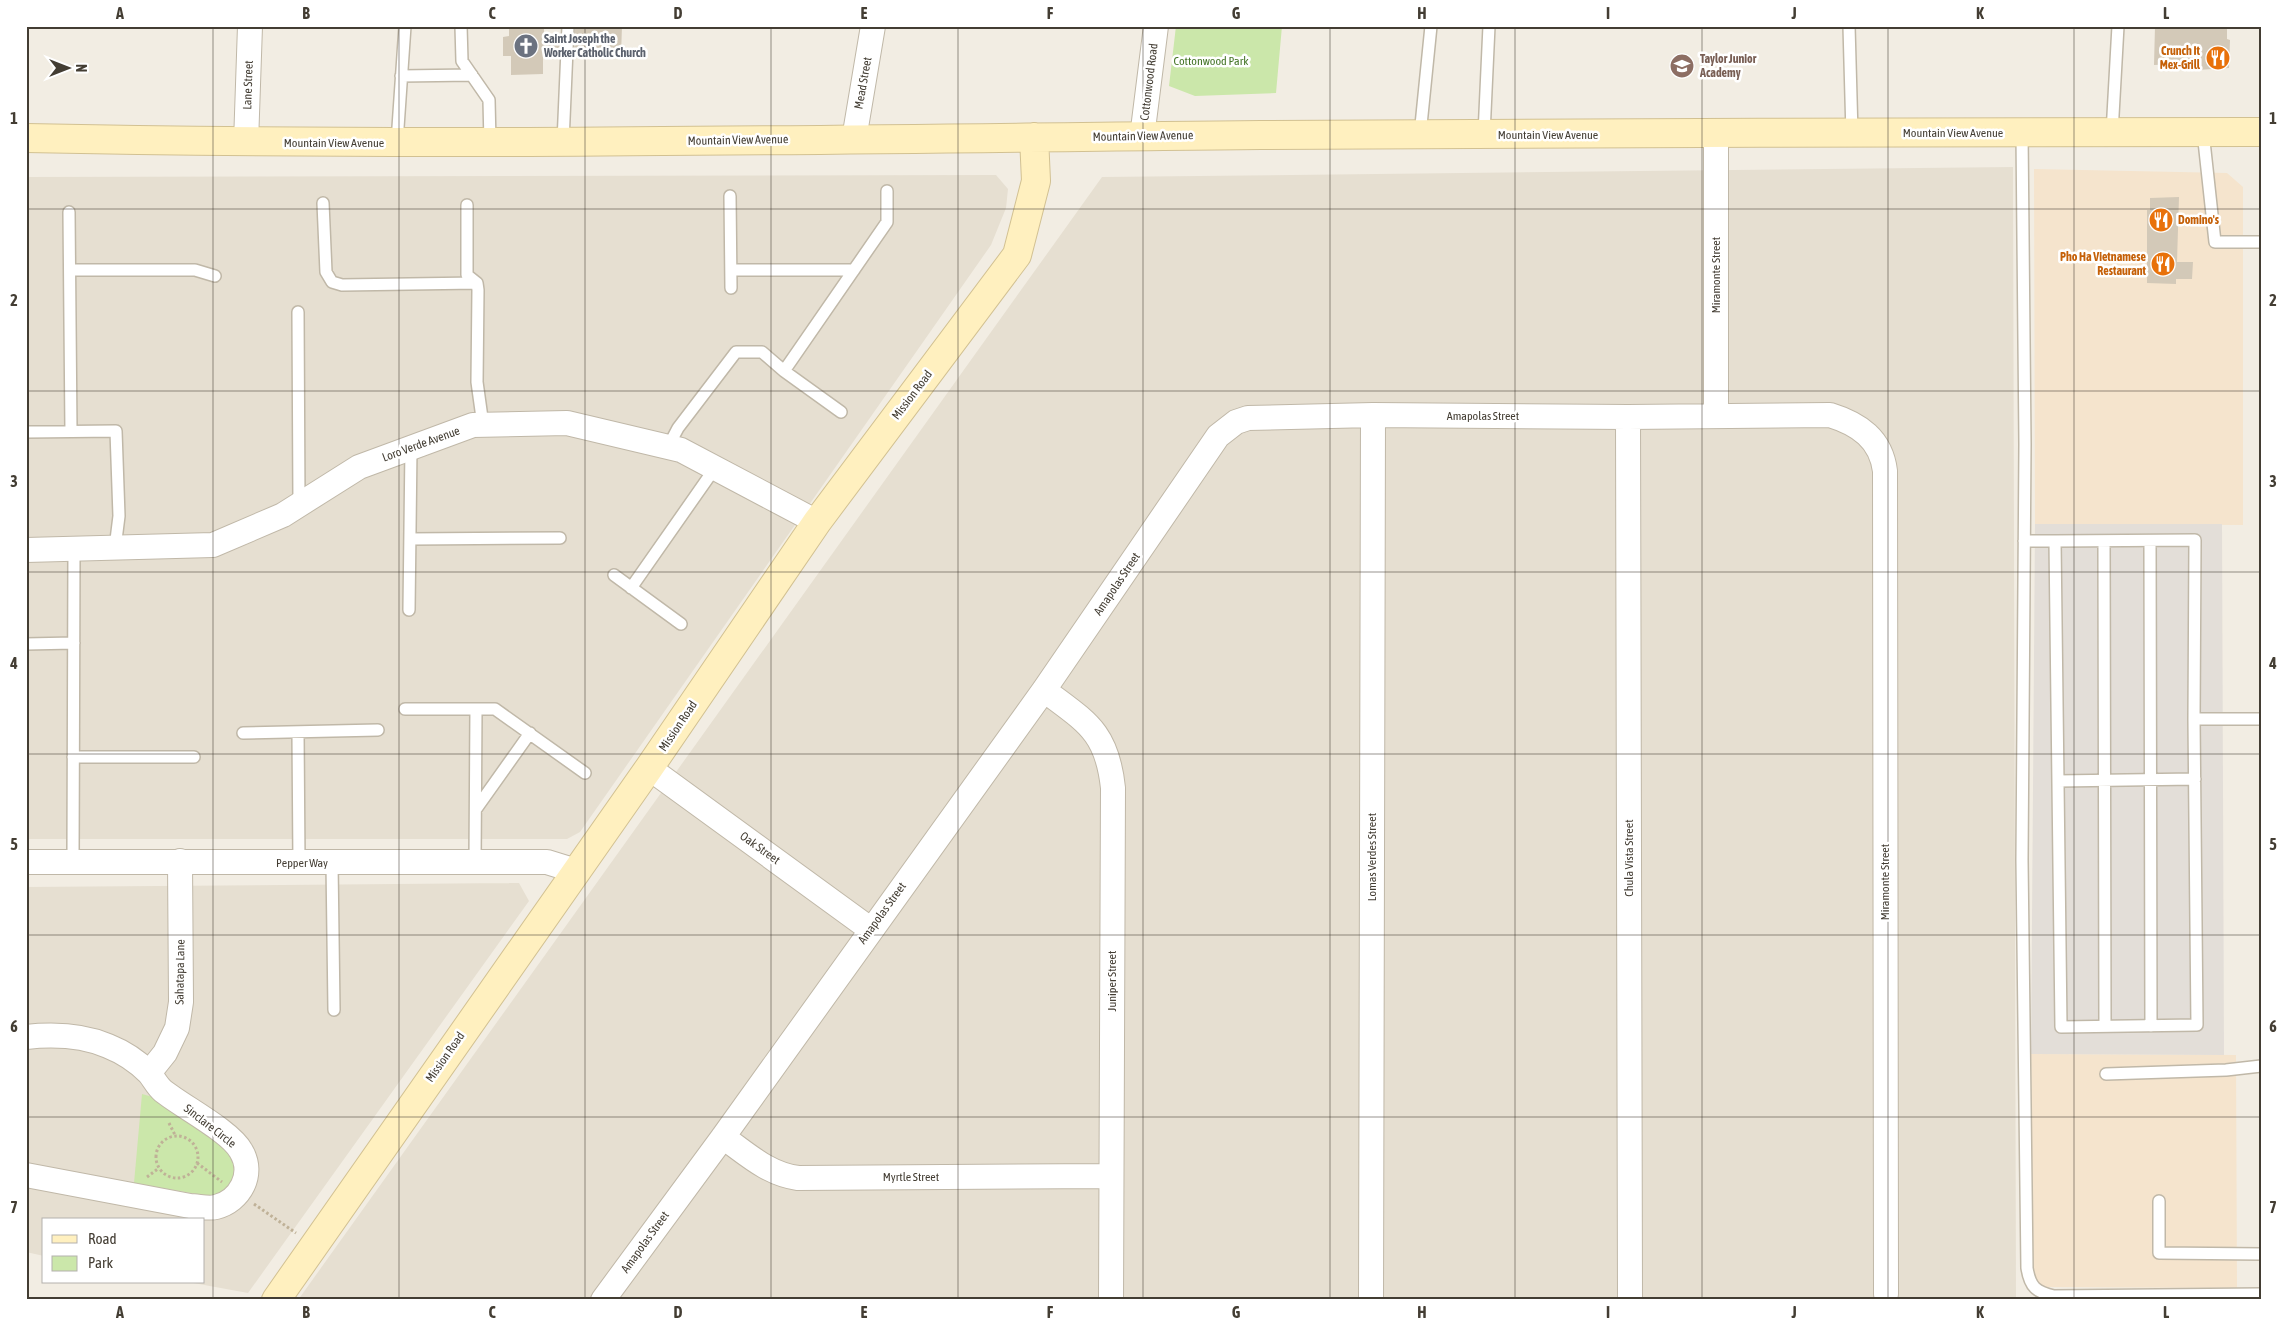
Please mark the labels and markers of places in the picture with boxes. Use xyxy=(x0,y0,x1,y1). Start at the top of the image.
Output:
place label: Saint Joseph the Worker Catholic Church xyxy=(543,32,646,60)
church icon: Saint Joseph the Worker Catholic Church xyxy=(513,33,539,59)
place label: Crunch It Mex-Grill xyxy=(2160,44,2201,72)
restaurant icon: Crunch It Mex-Grill xyxy=(2205,45,2231,71)
place label: Taylor Junior Academy xyxy=(1699,52,1757,80)
school or university icon: Taylor Junior Academy xyxy=(1669,53,1695,79)
restaurant icon: Domino's xyxy=(2148,207,2174,233)
place label: Domino's xyxy=(2178,213,2220,227)
place label: Pho Ha Vietnamese Restaurant xyxy=(2060,250,2147,278)
restaurant icon: Pho Ha Vietnamese Restaurant xyxy=(2150,251,2176,277)

